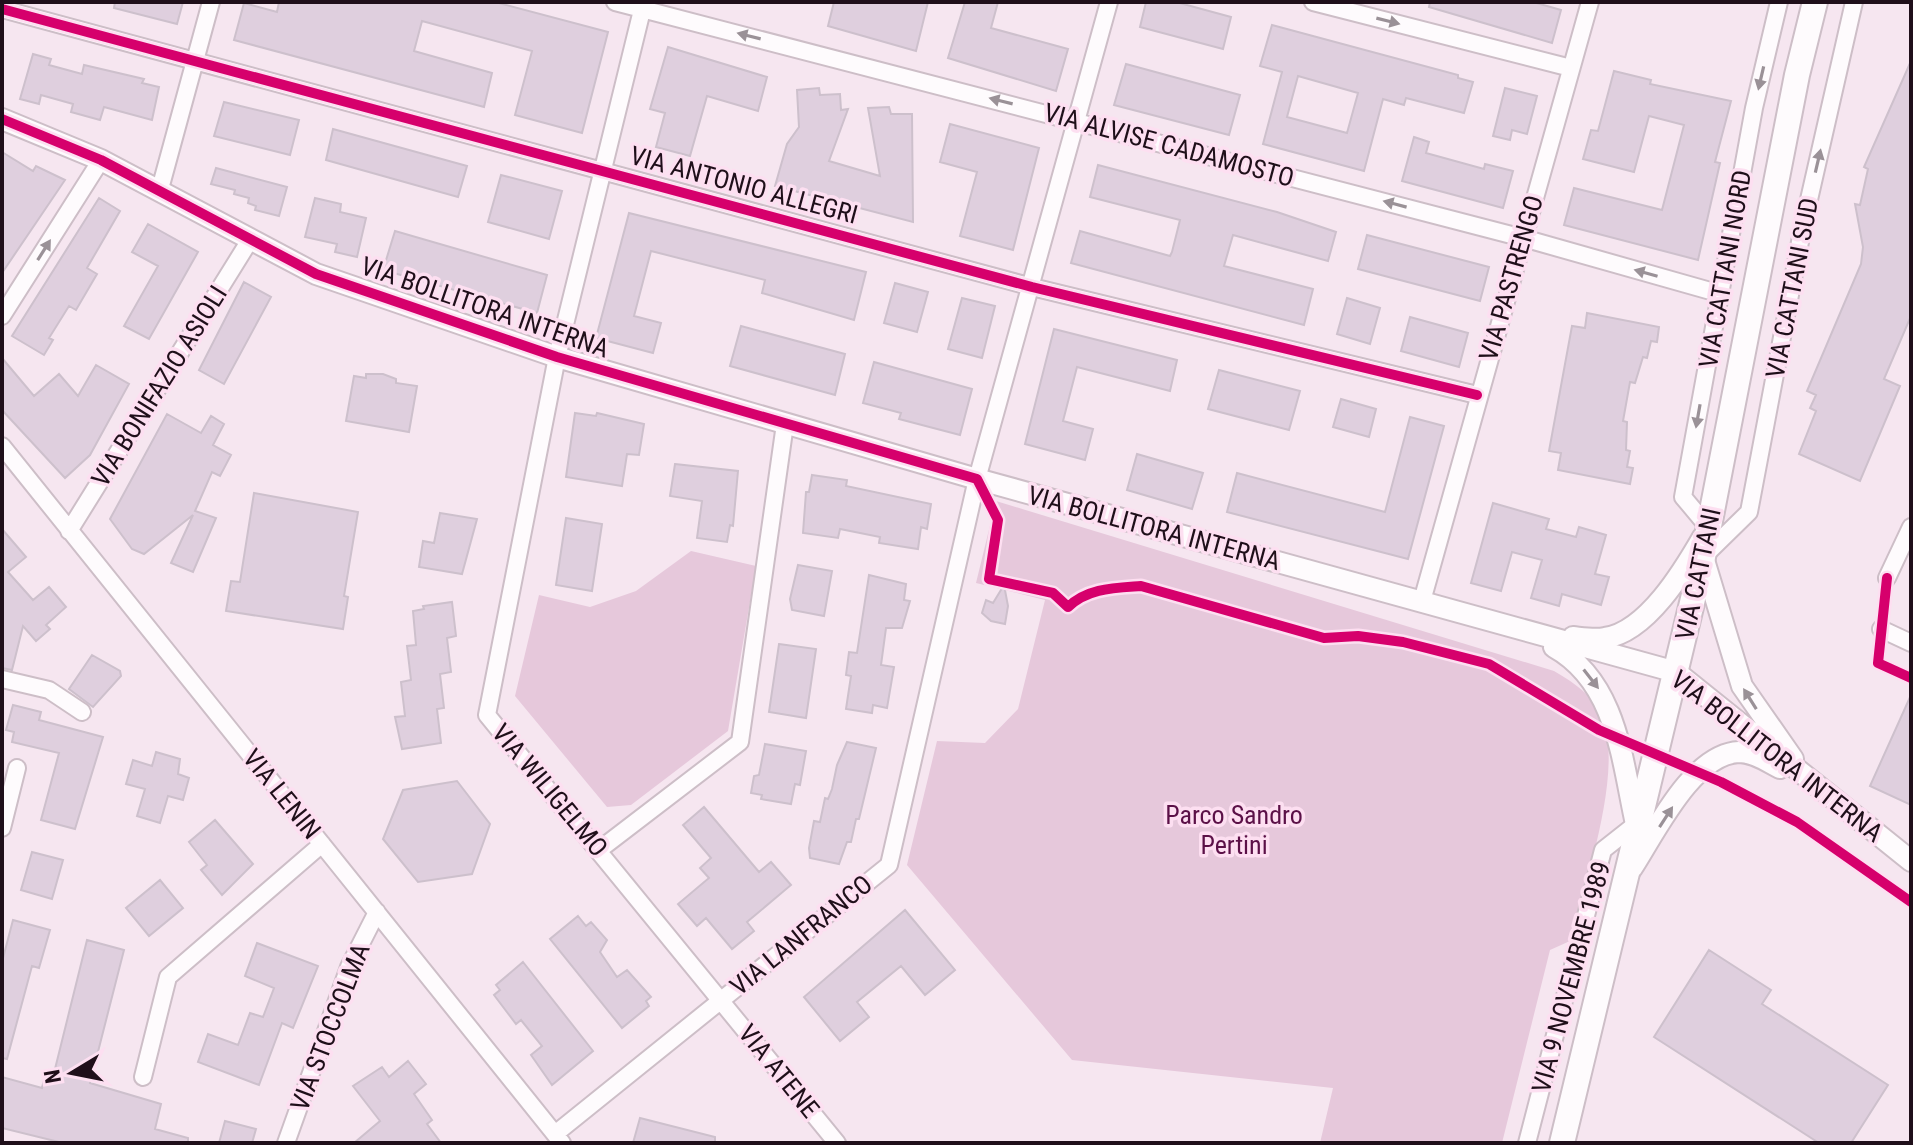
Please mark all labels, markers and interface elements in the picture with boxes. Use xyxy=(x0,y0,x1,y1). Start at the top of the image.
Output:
one-way arrow xyxy=(1376,16,1401,28)
one-way arrow xyxy=(736,30,761,42)
one-way arrow xyxy=(1755,66,1767,91)
one-way arrow xyxy=(988,94,1013,107)
street label: VIA ALVISE CADAMOSTO xyxy=(1041,97,1297,193)
street label: VIA ANTONIO ALLEGRI xyxy=(627,140,861,230)
one-way arrow xyxy=(1812,148,1825,173)
street label: VIA CATTANI NORD xyxy=(1693,168,1757,370)
street label: VIA PASTRENGO xyxy=(1473,192,1549,364)
street label: VIA CATTANI SUD xyxy=(1760,195,1824,381)
one-way arrow xyxy=(1382,198,1407,210)
one-way arrow xyxy=(36,239,50,261)
street label: VIA BOLLITORA INTERNA xyxy=(357,250,613,364)
one-way arrow xyxy=(1633,266,1657,279)
street label: VIA BONIFAZIO ASIOLI xyxy=(85,280,233,492)
one-way arrow xyxy=(1692,404,1704,429)
street label: VIA BOLLITORA INTERNA xyxy=(1024,480,1284,576)
street label: VIA CATTANI xyxy=(1669,505,1727,643)
street label: VIA BOLLITORA INTERNA xyxy=(1665,664,1889,848)
one-way arrow xyxy=(1582,669,1599,689)
one-way arrow xyxy=(1742,688,1757,709)
street label: VIA WILIGELMO xyxy=(486,718,614,862)
street label: VIA LENIN xyxy=(237,743,327,845)
park label: Parco Sandro Pertini xyxy=(1165,800,1303,860)
one-way arrow xyxy=(1658,806,1672,828)
street label: VIA 9 NOVEMBRE 1989 xyxy=(1526,858,1616,1096)
street label: VIA LANFRANCO xyxy=(724,869,878,1001)
street label: VIA STOCCOLMA xyxy=(284,939,376,1115)
street label: VIA ATENE xyxy=(732,1018,826,1124)
north arrow xyxy=(32,1033,112,1113)
text: N xyxy=(39,1068,66,1085)

